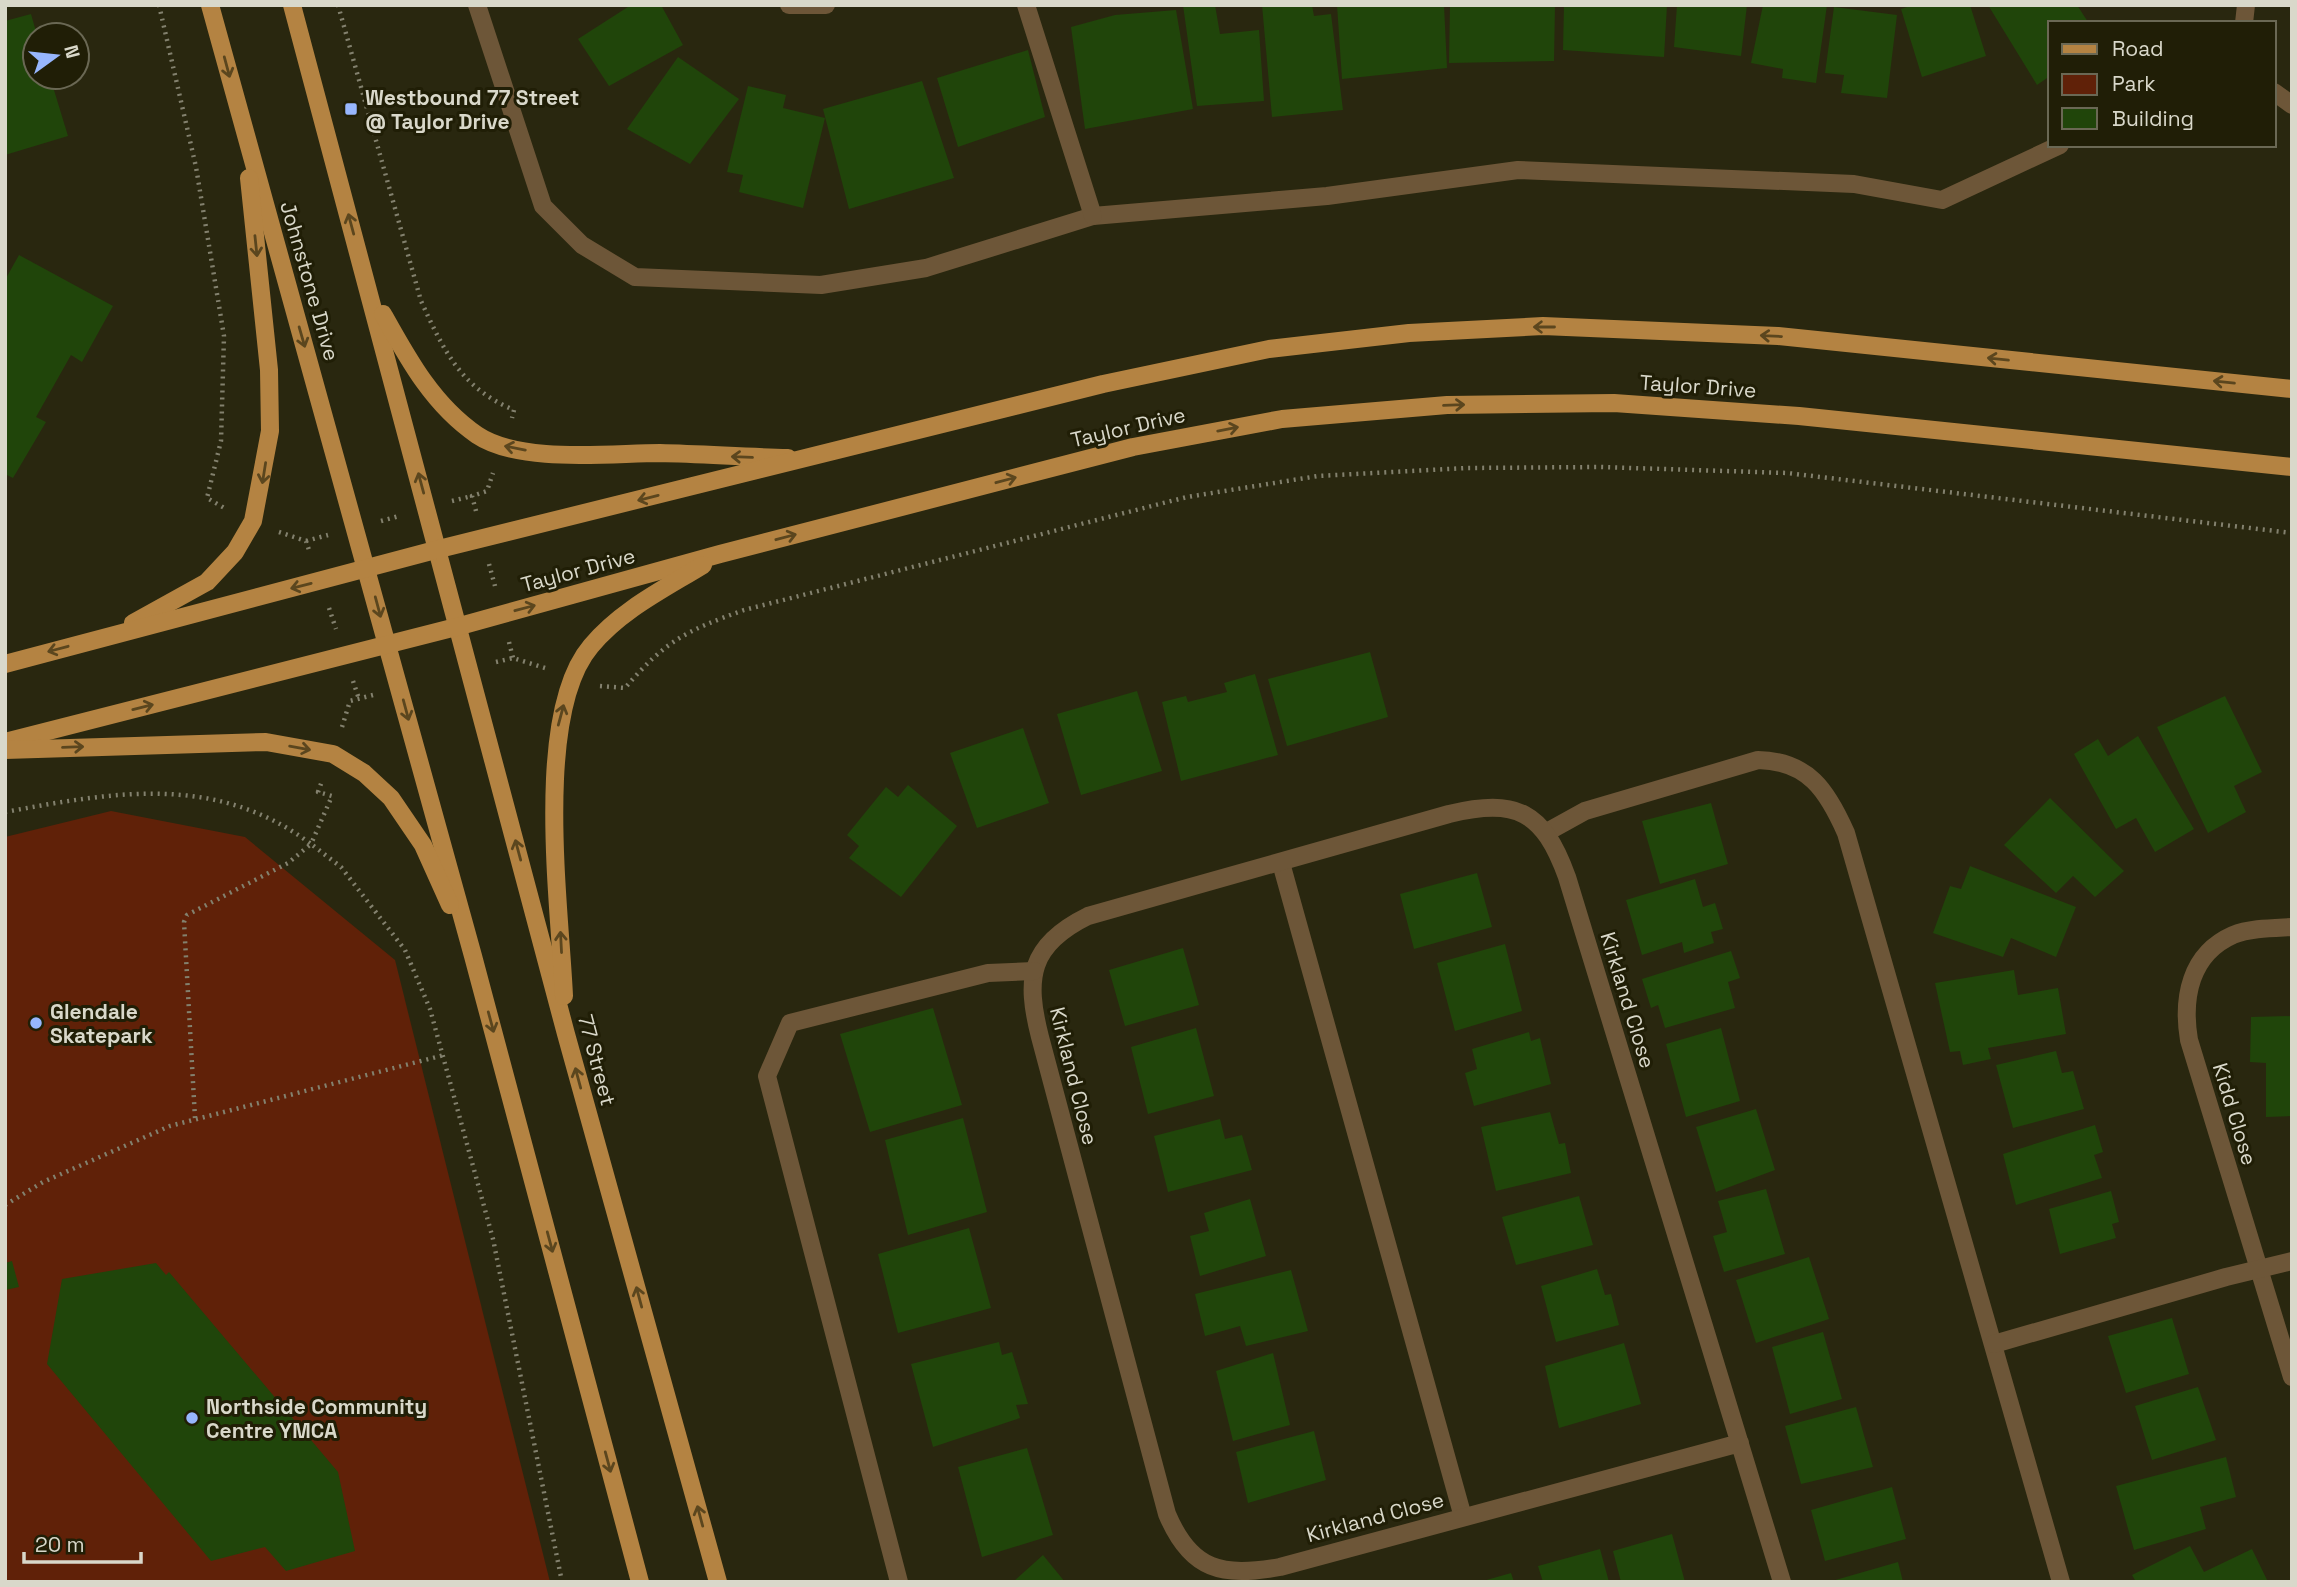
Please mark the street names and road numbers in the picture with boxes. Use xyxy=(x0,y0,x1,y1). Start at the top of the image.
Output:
street label: Johnstone Drive xyxy=(274,198,346,364)
street label: Taylor Drive xyxy=(1639,368,1757,404)
street label: Taylor Drive xyxy=(1068,401,1188,453)
street label: Taylor Drive xyxy=(518,542,638,598)
street label: Kirkland Close xyxy=(1594,928,1662,1072)
street label: Kirkland Close xyxy=(1044,1004,1104,1148)
street label: 77 Street xyxy=(572,1011,622,1109)
street label: Kidd Close xyxy=(2207,1060,2263,1168)
street label: Kirkland Close xyxy=(1303,1486,1447,1548)

